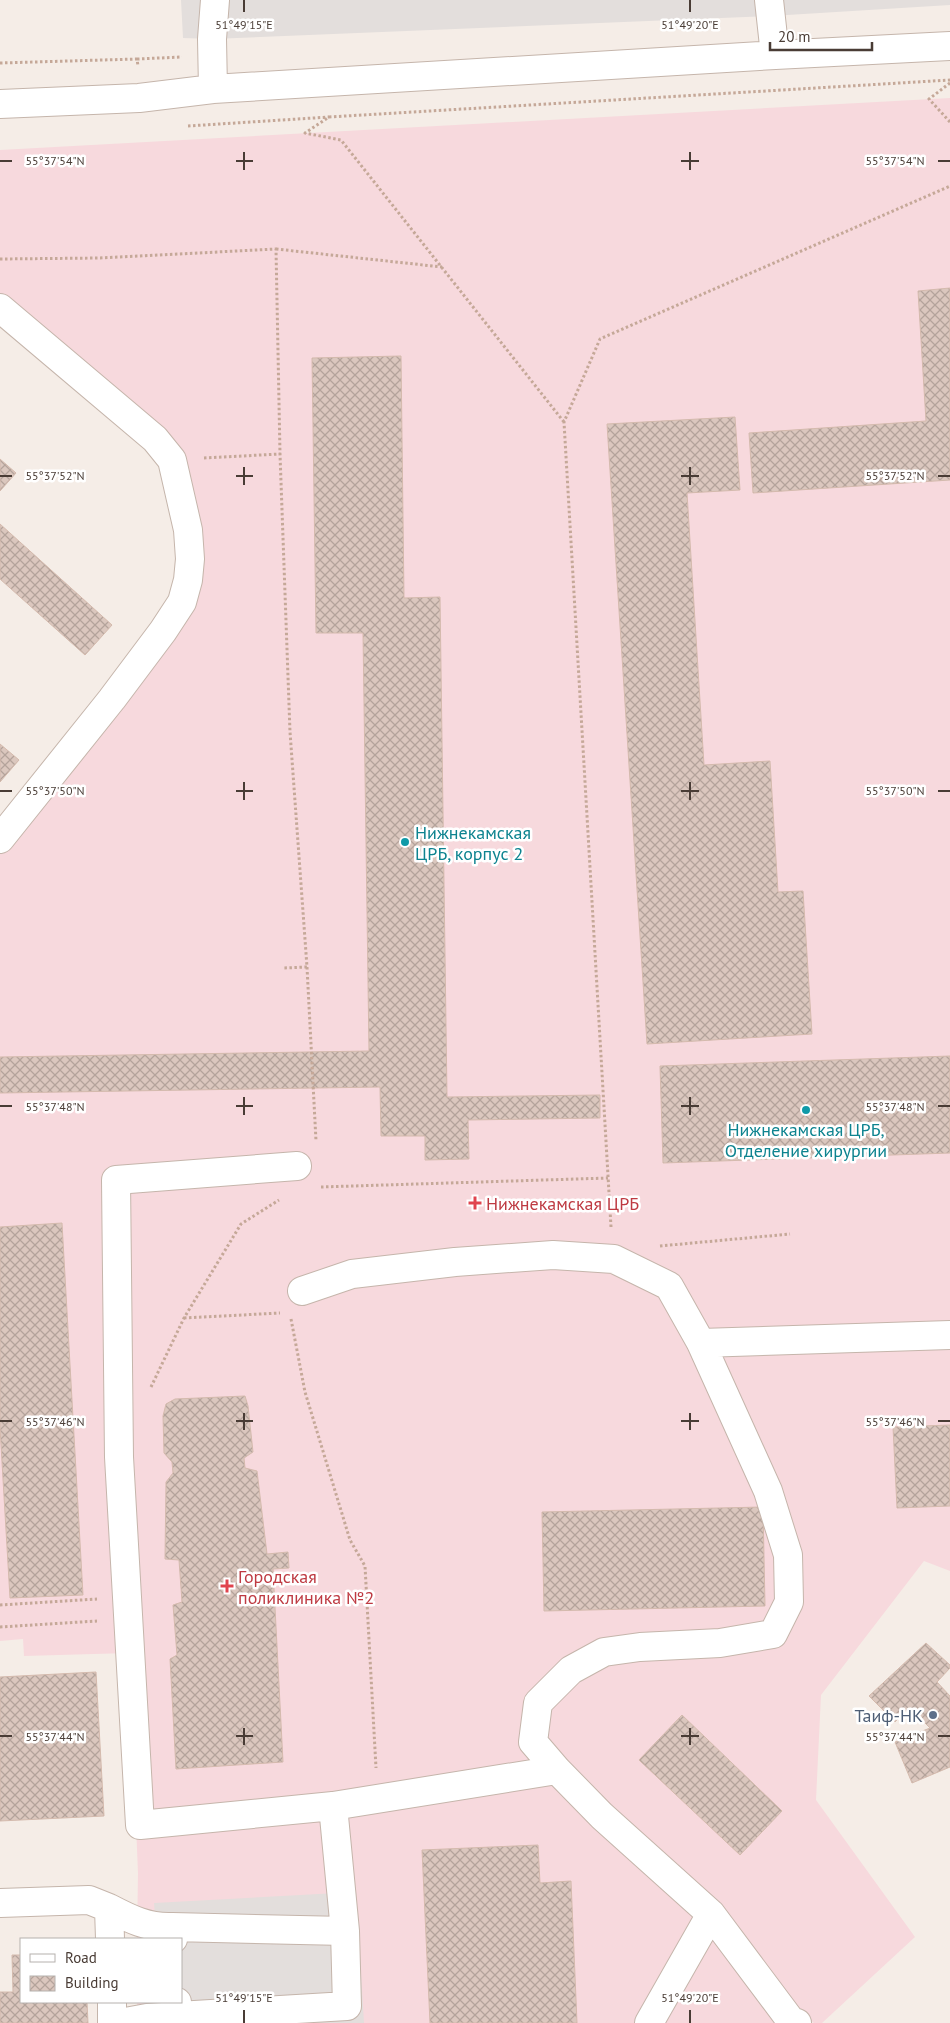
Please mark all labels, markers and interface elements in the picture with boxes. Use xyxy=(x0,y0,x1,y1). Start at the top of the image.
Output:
text: 51°49'15"E xyxy=(215,17,273,32)
text: 51°49'20"E xyxy=(661,17,719,32)
scale bar xyxy=(770,20,872,52)
text: 20 m xyxy=(778,27,811,46)
text: 55°37'54"N xyxy=(25,153,85,168)
text: 55°37'54"N xyxy=(865,153,925,168)
text: 55°37'52"N xyxy=(25,468,85,483)
text: 55°37'52"N xyxy=(865,468,925,483)
text: 55°37'50"N xyxy=(25,783,85,798)
text: 55°37'50"N xyxy=(865,783,925,798)
place label: Нижнекамская ЦРБ, корпус 2 xyxy=(415,821,531,865)
marker: Нижнекамская ЦРБ, корпус 2 xyxy=(399,836,411,848)
text: 55°37'48"N xyxy=(25,1099,85,1114)
text: 55°37'48"N xyxy=(865,1099,925,1114)
marker: Нижнекамская ЦРБ, Отделение хирургии xyxy=(800,1104,812,1116)
place label: Нижнекамская ЦРБ, Отделение хирургии xyxy=(725,1118,887,1162)
place label: Нижнекамская ЦРБ xyxy=(486,1192,639,1215)
marker: Нижнекамская ЦРБ xyxy=(468,1196,482,1210)
text: 55°37'46"N xyxy=(25,1414,85,1429)
text: 55°37'46"N xyxy=(865,1414,925,1429)
place label: Городская поликлиника №2 xyxy=(238,1565,374,1609)
marker: Городская поликлиника №2 xyxy=(220,1579,234,1593)
place label: Таиф-НК xyxy=(854,1704,923,1727)
marker: Таиф-НК xyxy=(927,1709,939,1721)
text: 55°37'44"N xyxy=(25,1729,85,1744)
text: 55°37'44"N xyxy=(865,1729,925,1744)
legend xyxy=(20,1938,182,2003)
text: Road xyxy=(65,1948,97,1967)
text: Building xyxy=(65,1973,119,1992)
text: 51°49'15"E xyxy=(215,1990,273,2005)
text: 51°49'20"E xyxy=(661,1990,719,2005)

